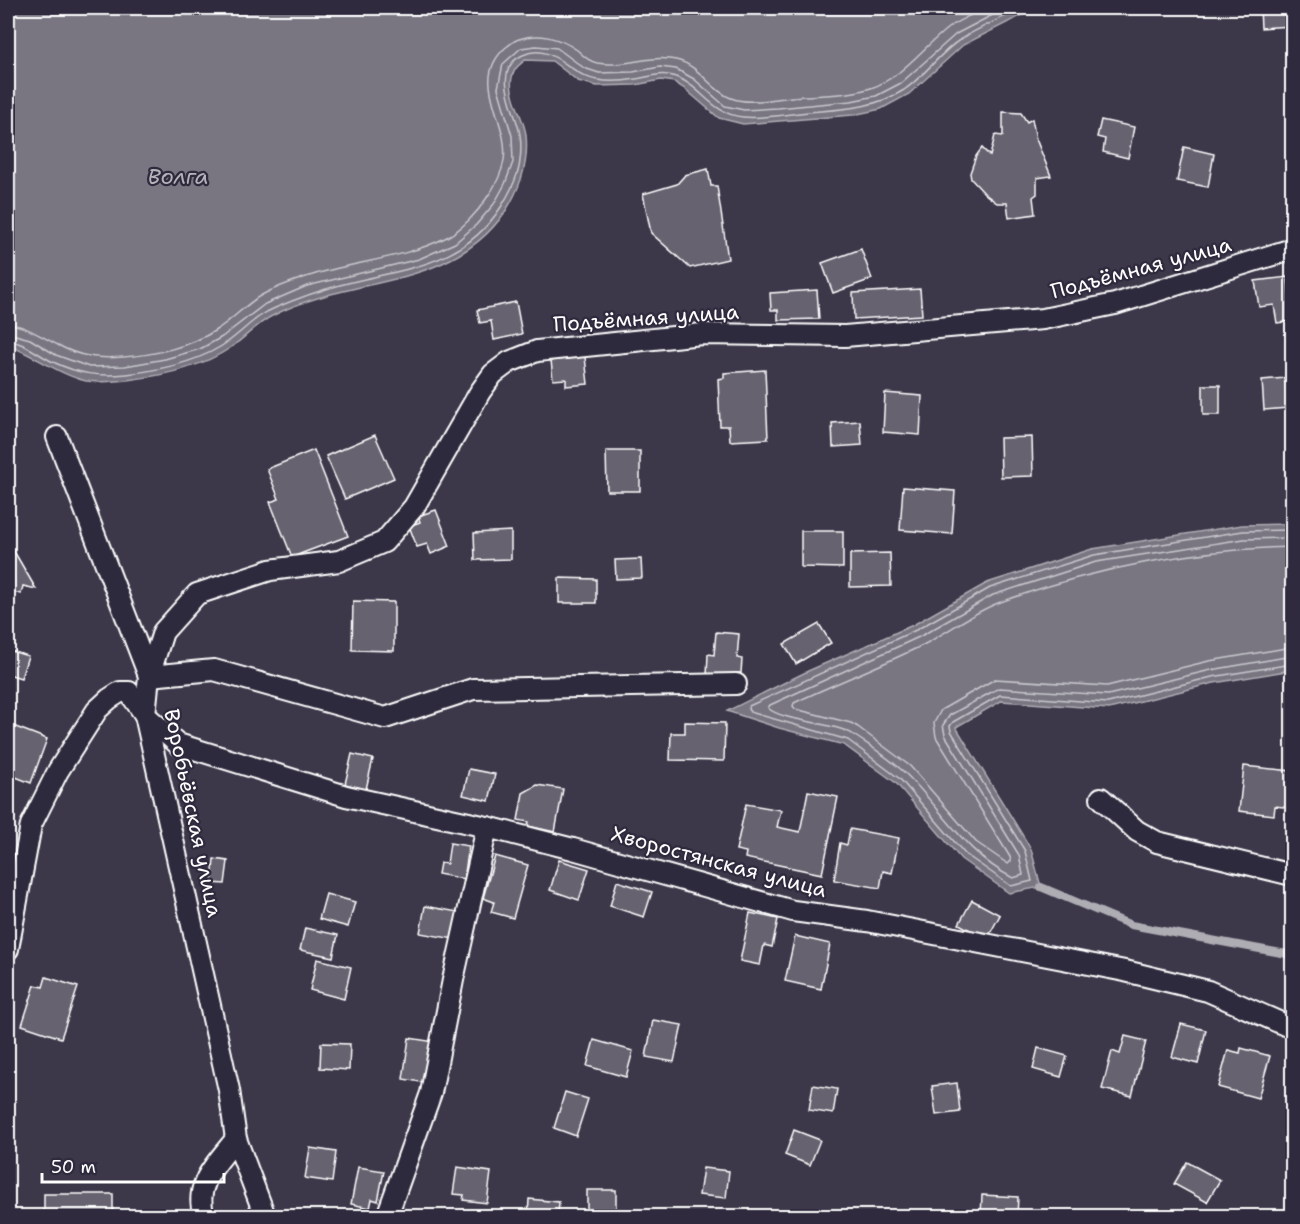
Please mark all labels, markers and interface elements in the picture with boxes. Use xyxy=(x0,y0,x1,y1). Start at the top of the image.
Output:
water label: Волга xyxy=(147,162,209,191)
street label: Подъёмная улица xyxy=(1048,230,1234,306)
street label: Подъёмная улица xyxy=(552,298,740,338)
street label: Воробьёвская улица xyxy=(157,706,229,920)
street label: Хворостянская улица xyxy=(608,820,830,904)
scale bar xyxy=(42,1146,224,1184)
text: 50 m xyxy=(51,1155,96,1179)

